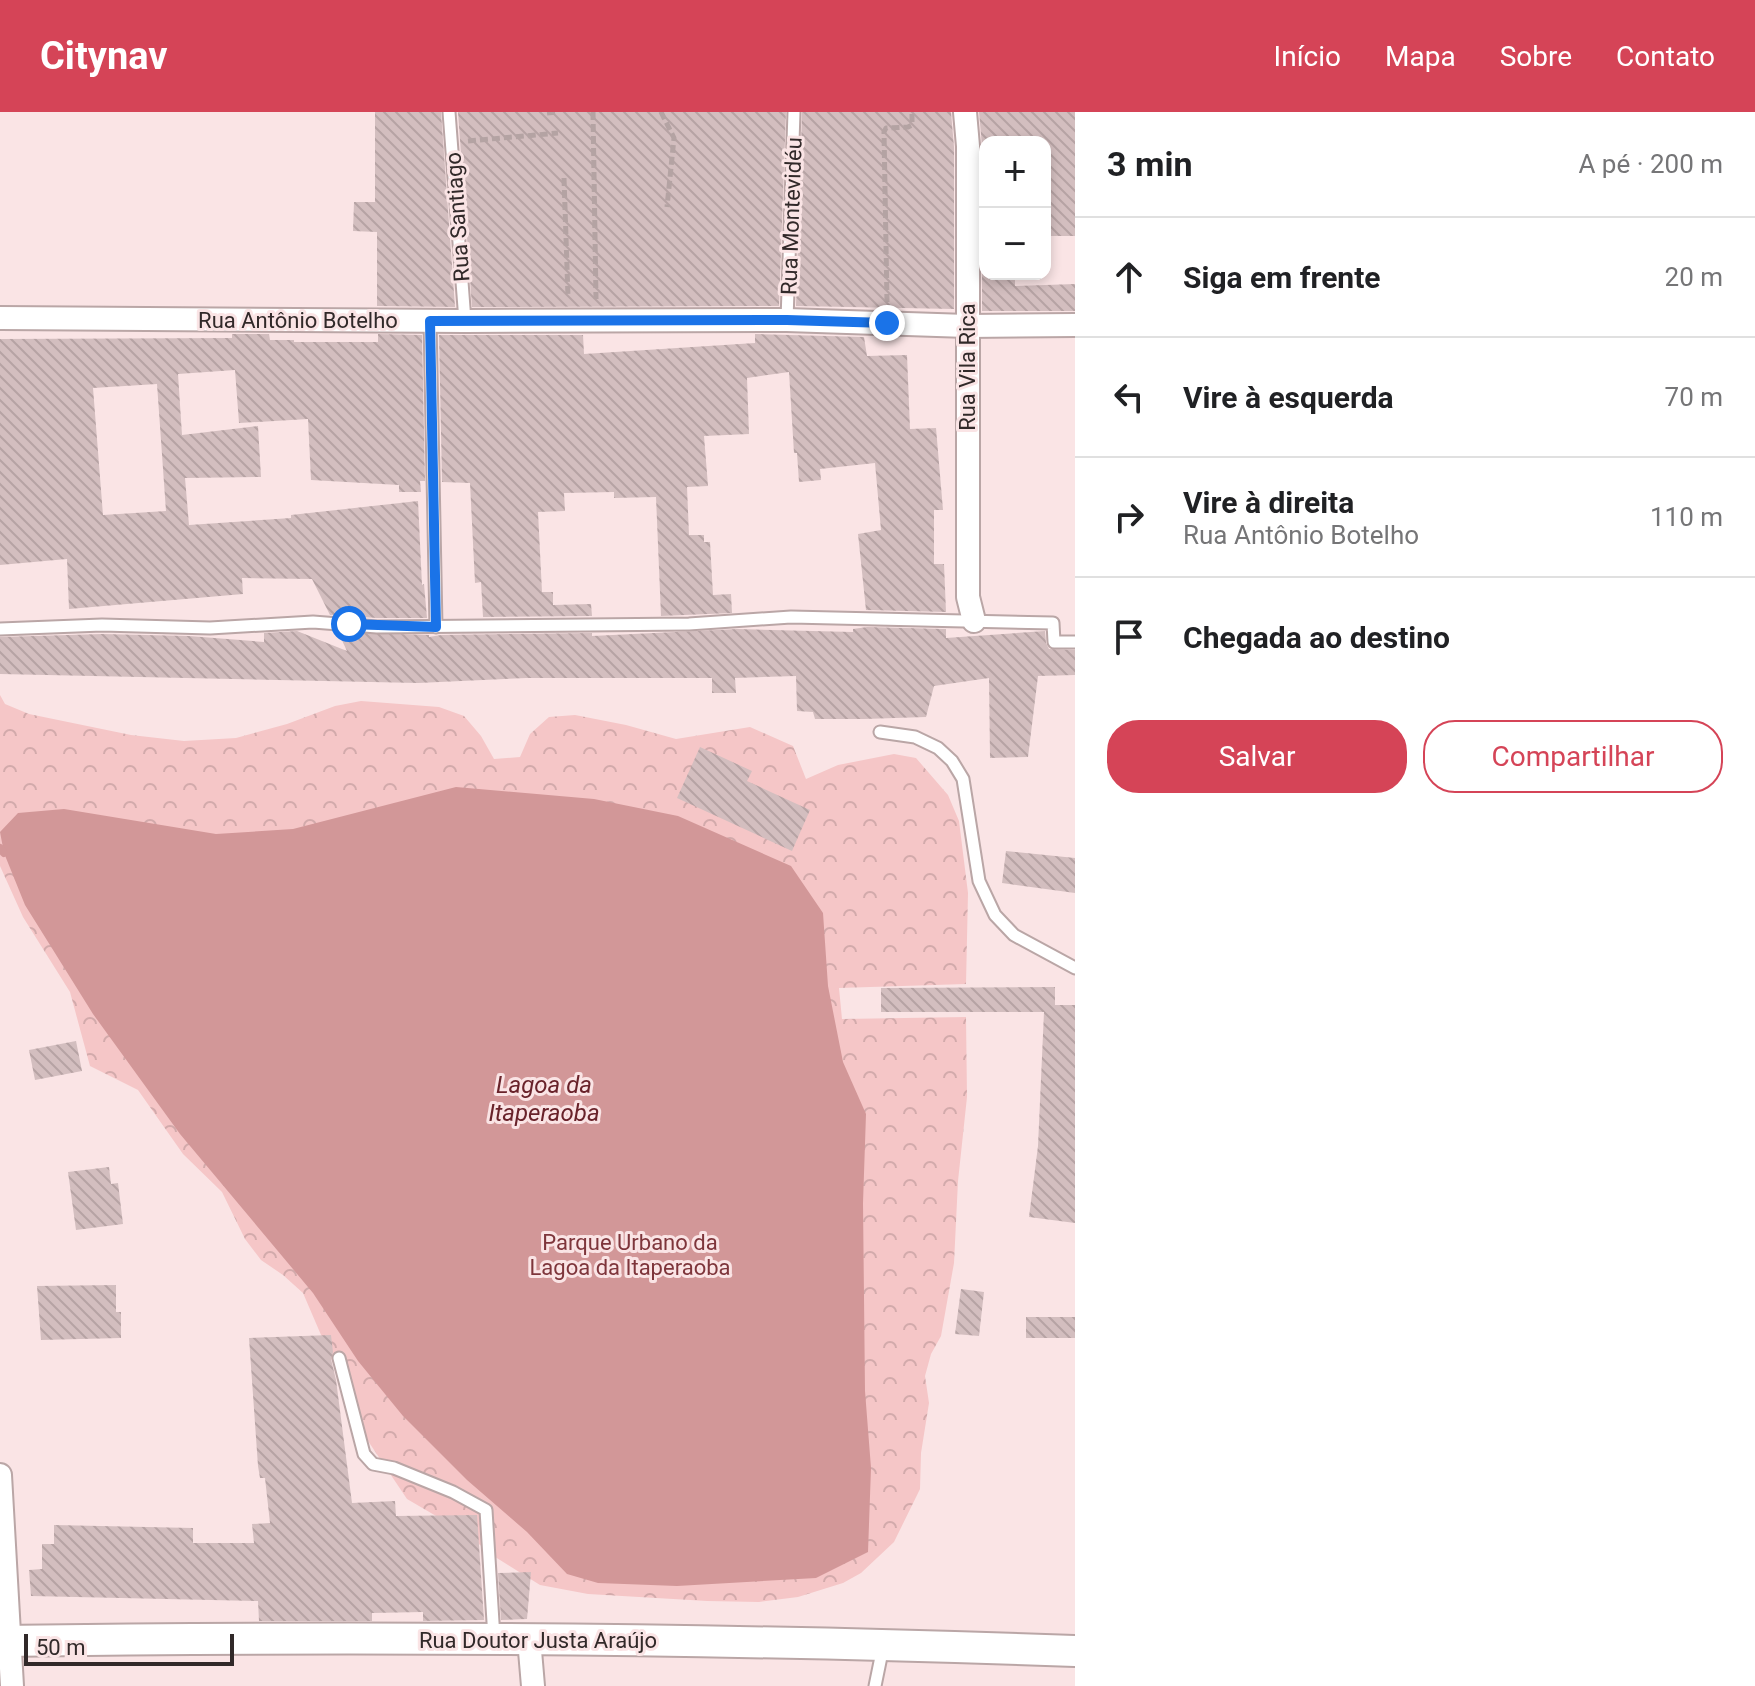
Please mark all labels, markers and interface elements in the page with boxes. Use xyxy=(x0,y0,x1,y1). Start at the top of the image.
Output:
text: Citynav xyxy=(40,34,168,78)
text: Início xyxy=(1274,40,1341,73)
text: Mapa xyxy=(1385,40,1456,73)
text: Sobre xyxy=(1500,40,1572,73)
text: Contato xyxy=(1616,40,1715,73)
map controls xyxy=(979,136,1051,280)
button: + xyxy=(979,136,1051,208)
street label: Rua Montevidéu xyxy=(776,137,807,295)
text: 3 min xyxy=(1107,144,1192,184)
text: A pé · 200 m xyxy=(1578,149,1723,179)
street label: Rua Santiago xyxy=(441,151,474,283)
button: − xyxy=(979,208,1051,280)
icon: ahead xyxy=(1107,255,1151,299)
text: Siga em frente xyxy=(1183,260,1381,295)
text: 20 m xyxy=(1665,262,1723,292)
street label: Rua Vila Rica xyxy=(955,303,980,431)
route end xyxy=(869,305,905,341)
street label: Rua Antônio Botelho xyxy=(198,308,398,333)
icon: left xyxy=(1107,375,1151,419)
text: Vire à esquerda xyxy=(1183,380,1394,415)
text: 70 m xyxy=(1665,382,1723,412)
text: Vire à direita xyxy=(1183,485,1354,520)
icon: right xyxy=(1107,495,1151,539)
text: 110 m xyxy=(1650,502,1723,532)
text: Rua Antônio Botelho xyxy=(1183,520,1419,550)
route start xyxy=(331,606,367,642)
icon: arrive xyxy=(1107,615,1151,659)
text: Chegada ao destino xyxy=(1183,620,1450,655)
button: Salvar xyxy=(1107,720,1407,793)
button: Compartilhar xyxy=(1423,720,1723,793)
water label: Lagoa da Itaperaoba xyxy=(488,1071,600,1127)
park label: Parque Urbano da Lagoa da Itaperaoba xyxy=(530,1230,731,1280)
street label: Rua Doutor Justa Araújo xyxy=(419,1628,657,1653)
scale bar xyxy=(24,1630,234,1666)
text: 50 m xyxy=(36,1635,85,1660)

